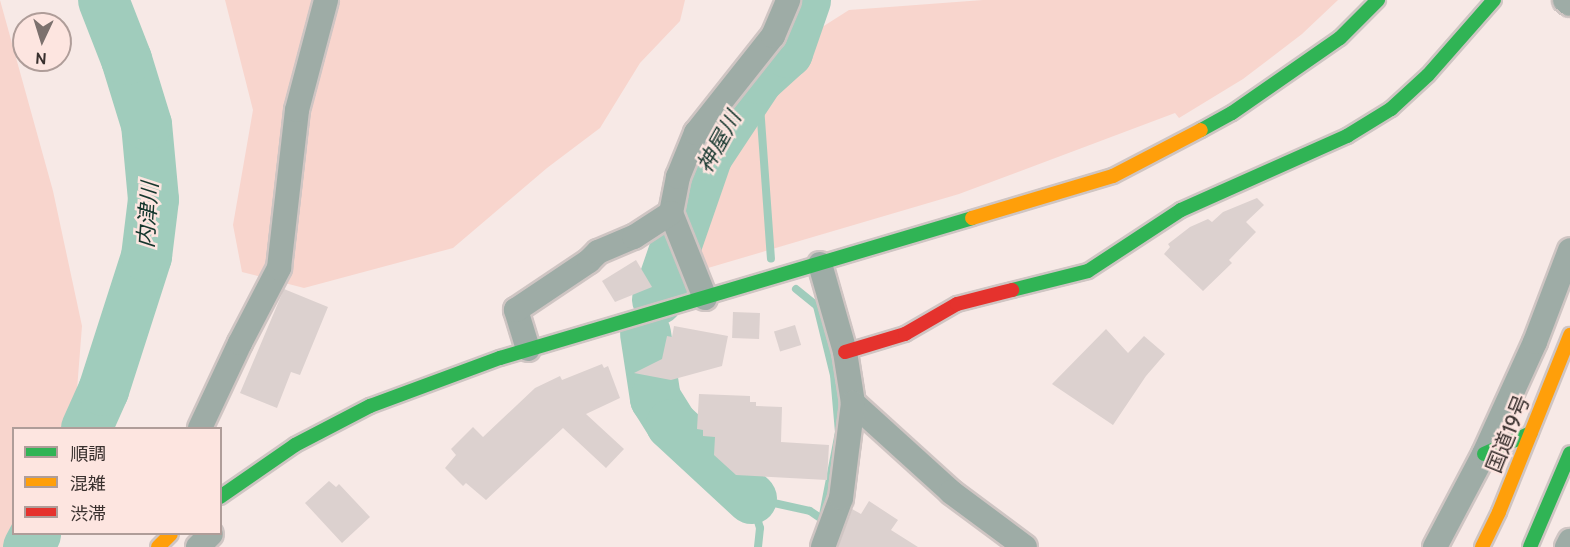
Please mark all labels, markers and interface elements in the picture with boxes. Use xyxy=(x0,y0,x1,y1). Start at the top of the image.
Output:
north arrow xyxy=(12,12,72,72)
text: N xyxy=(35,49,47,68)
water label: 神屋川 xyxy=(691,107,747,177)
water label: 内津川 xyxy=(133,181,163,249)
street label: 国道19号 xyxy=(1481,391,1535,477)
legend xyxy=(12,427,222,535)
text: 順調 xyxy=(70,443,106,465)
text: 混雑 xyxy=(70,473,106,495)
text: 渋滞 xyxy=(70,503,106,525)

